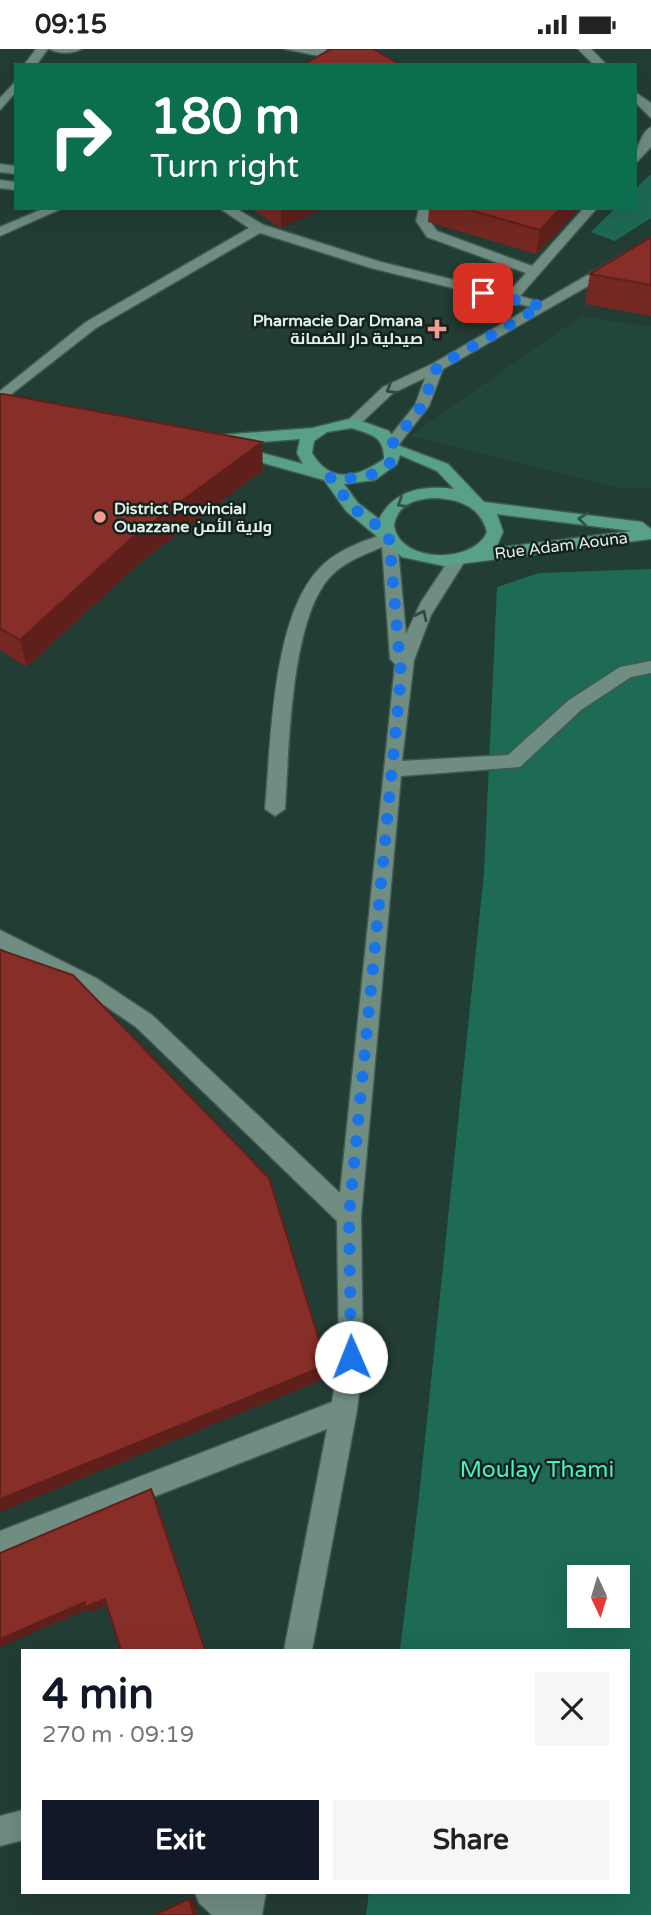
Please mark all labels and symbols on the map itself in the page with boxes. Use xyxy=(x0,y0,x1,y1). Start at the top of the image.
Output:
pin xyxy=(453,263,513,323)
place label: Pharmacie Dar Dmana صيدلية دار الضمانة xyxy=(253,311,423,349)
marker: Pharmacie Dar Dmana صيدلية دار الضمانة xyxy=(429,321,445,337)
one-way arrow xyxy=(386,381,399,394)
one-way arrow xyxy=(397,495,410,508)
place label: District Provincial Ouazzane ولاية الأمن xyxy=(114,499,272,537)
marker: District Provincial Ouazzane ولاية الأمن xyxy=(92,509,108,525)
one-way arrow xyxy=(577,512,589,527)
street label: Rue Adam Aouna xyxy=(493,528,629,564)
one-way arrow xyxy=(413,610,427,622)
position arrow xyxy=(314,1320,388,1394)
park label: Moulay Thami xyxy=(460,1456,614,1484)
north arrow xyxy=(567,1565,630,1627)

